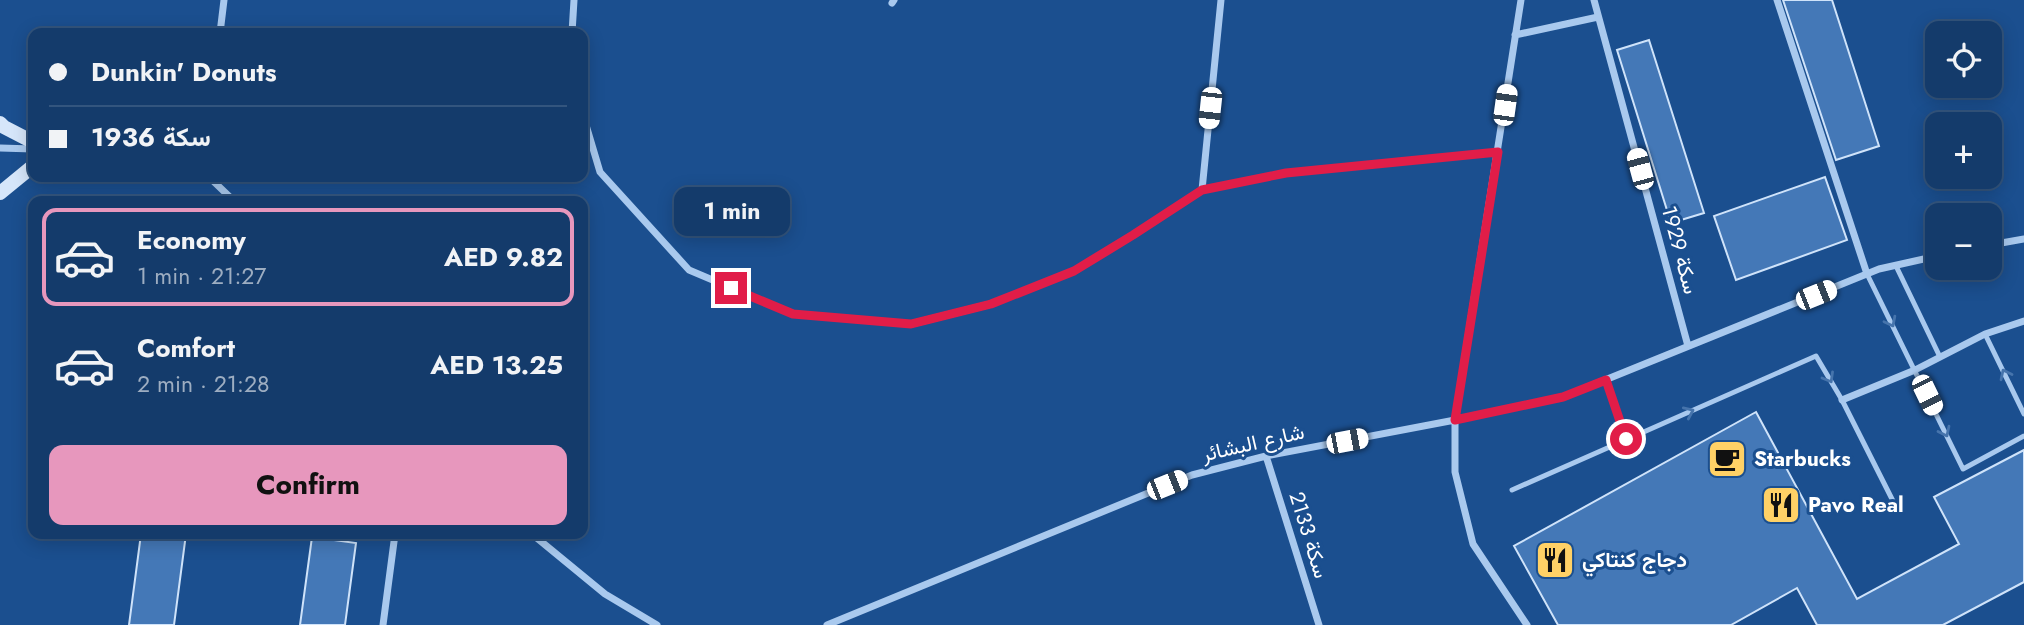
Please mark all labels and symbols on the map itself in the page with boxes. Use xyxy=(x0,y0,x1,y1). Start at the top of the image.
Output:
car xyxy=(1492,83,1519,127)
car xyxy=(1198,86,1223,130)
car xyxy=(1625,146,1656,192)
callout: 1 min xyxy=(673,187,789,236)
street label: سكة 1929 xyxy=(1654,203,1706,297)
route end xyxy=(715,272,747,304)
car xyxy=(1793,277,1840,313)
one-way arrow xyxy=(1882,315,1896,327)
one-way arrow xyxy=(1999,369,2013,381)
one-way arrow xyxy=(1821,371,1834,384)
car xyxy=(1909,372,1946,418)
one-way arrow xyxy=(1682,406,1694,420)
street label: شارع البشائر xyxy=(1198,417,1307,470)
route start xyxy=(1610,423,1642,455)
one-way arrow xyxy=(1937,425,1951,437)
car xyxy=(1325,427,1370,455)
cafe icon: Starbucks xyxy=(1706,438,1748,480)
place label: Starbucks xyxy=(1754,444,1851,474)
car xyxy=(1144,467,1191,503)
restaurant icon: Pavo Real xyxy=(1760,484,1802,526)
street label: سكة 2133 xyxy=(1282,488,1336,582)
place label: Pavo Real xyxy=(1808,490,1904,520)
restaurant icon: دجاج كنتاكي xyxy=(1534,539,1576,581)
place label: دجاج كنتاكي xyxy=(1582,545,1687,577)

